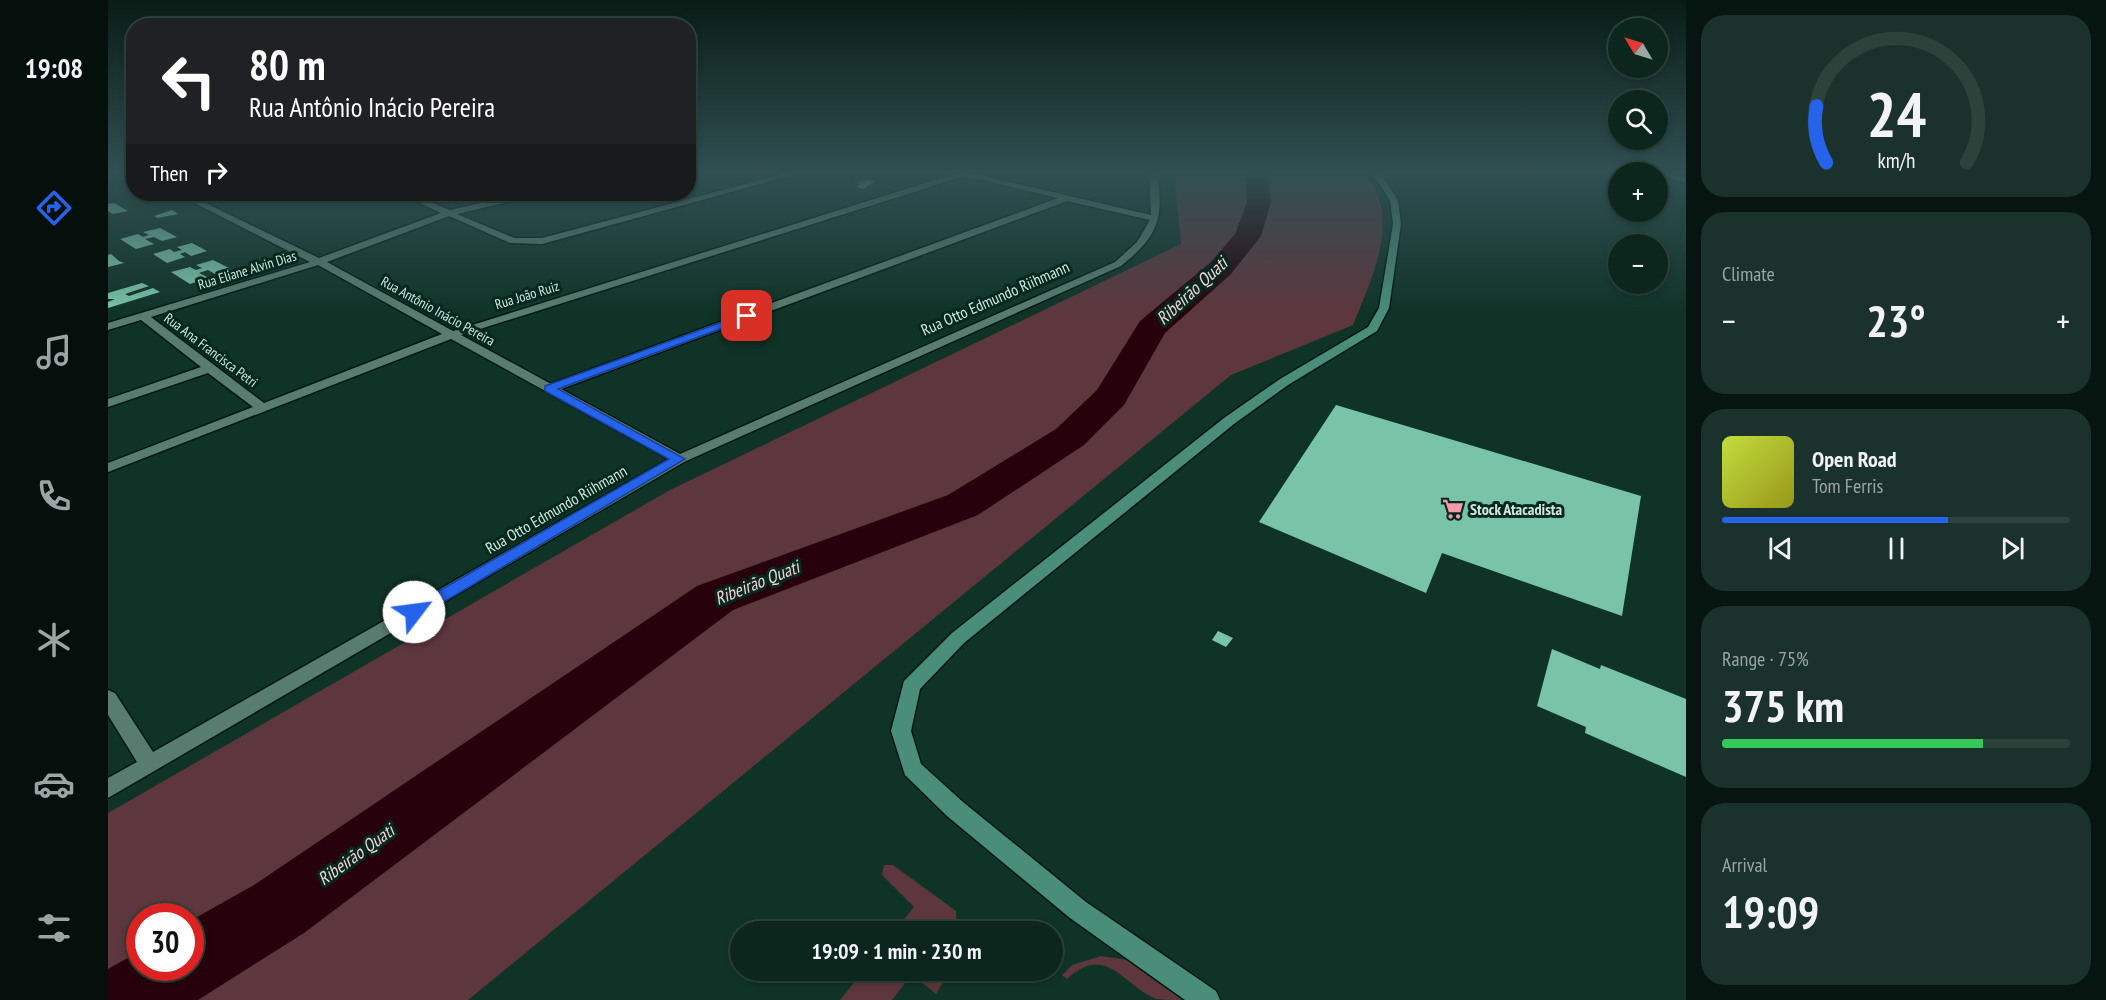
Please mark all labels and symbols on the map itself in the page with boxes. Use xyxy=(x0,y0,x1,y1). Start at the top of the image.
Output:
north arrow xyxy=(1608,18,1668,78)
street label: Rua Eliane Alvin Dias xyxy=(196,246,299,294)
water label: Ribeirão Quati xyxy=(1151,250,1234,329)
street label: Rua Otto Edmundo Riihmann xyxy=(918,256,1072,340)
street label: Rua Antônio Inácio Pereira xyxy=(378,272,498,350)
street label: Rua João Ruiz xyxy=(493,277,561,313)
pin xyxy=(721,290,772,341)
street label: Rua Ana Francisca Petri xyxy=(161,309,261,391)
street label: Rua Otto Edmundo Riihmann xyxy=(482,460,630,558)
supermarket icon: Stock Atacadista xyxy=(1441,497,1465,521)
place label: Stock Atacadista xyxy=(1470,499,1562,519)
water label: Ribeirão Quati xyxy=(711,554,804,610)
position arrow xyxy=(382,580,446,644)
water label: Ribeirão Quati xyxy=(313,818,400,890)
speed limit sign: 30 xyxy=(126,903,204,981)

